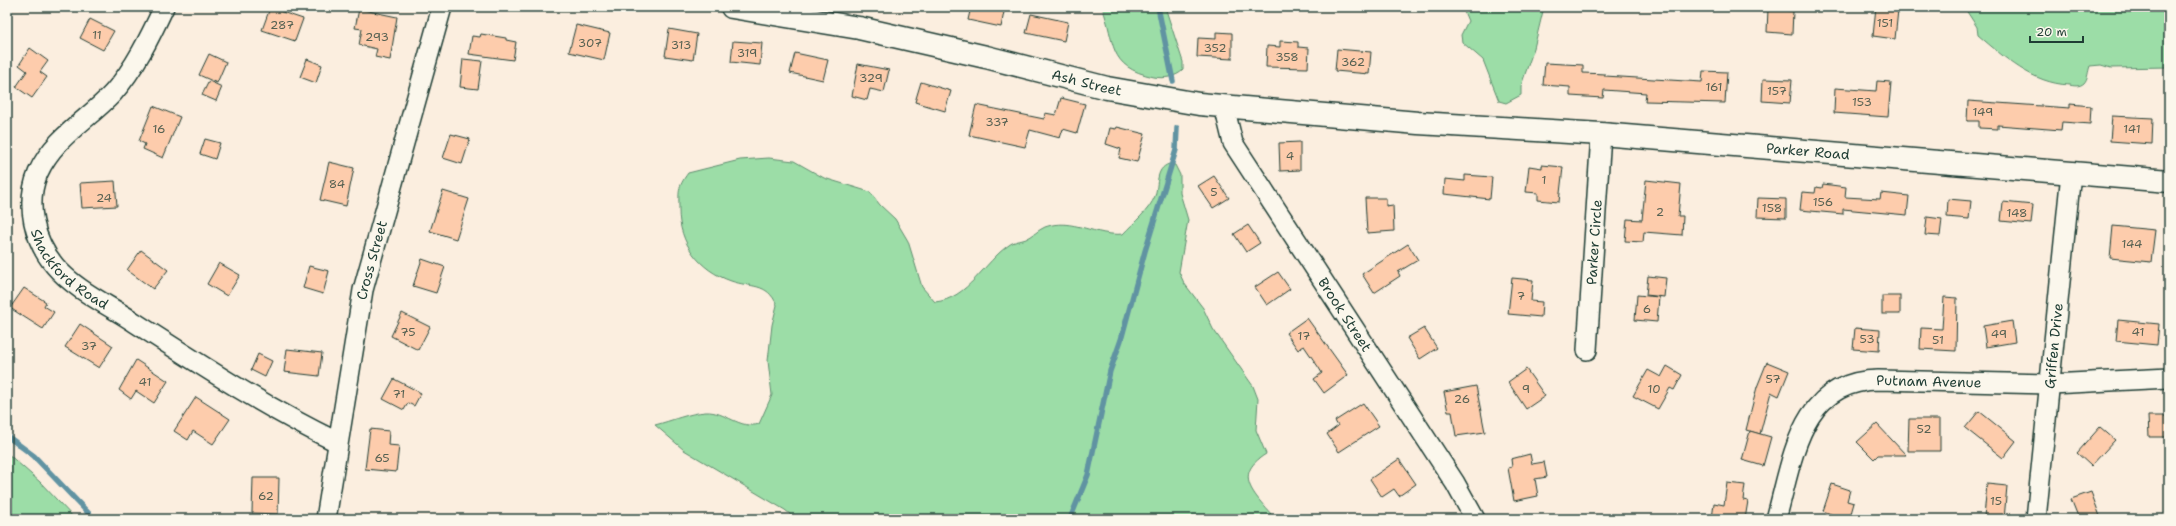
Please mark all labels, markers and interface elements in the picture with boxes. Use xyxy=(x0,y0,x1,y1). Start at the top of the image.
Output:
house number: 151 xyxy=(1877,15,1893,31)
house number: 287 xyxy=(270,17,294,33)
scale bar xyxy=(2030,18,2083,44)
text: 20 m xyxy=(2036,24,2067,40)
house number: 11 xyxy=(92,27,102,43)
house number: 293 xyxy=(365,29,389,45)
house number: 307 xyxy=(578,35,602,51)
house number: 313 xyxy=(671,37,691,53)
house number: 352 xyxy=(1203,40,1227,56)
house number: 319 xyxy=(737,45,757,61)
house number: 358 xyxy=(1275,49,1299,65)
house number: 362 xyxy=(1341,54,1365,70)
street label: Ash Street xyxy=(1050,65,1123,99)
house number: 329 xyxy=(859,70,883,86)
house number: 161 xyxy=(1705,79,1723,95)
house number: 157 xyxy=(1767,83,1787,99)
house number: 153 xyxy=(1852,94,1872,110)
house number: 149 xyxy=(1973,104,1993,120)
house number: 337 xyxy=(985,114,1009,130)
house number: 16 xyxy=(152,121,166,137)
house number: 141 xyxy=(2123,121,2141,137)
street label: Parker Road xyxy=(1765,139,1851,164)
house number: 4 xyxy=(1286,148,1294,164)
house number: 1 xyxy=(1541,172,1547,188)
house number: 84 xyxy=(329,176,345,192)
house number: 5 xyxy=(1210,184,1218,200)
house number: 24 xyxy=(96,190,112,206)
house number: 156 xyxy=(1813,194,1833,210)
street label: Parker Circle xyxy=(1582,199,1606,286)
house number: 158 xyxy=(1762,200,1782,216)
house number: 2 xyxy=(1656,204,1664,220)
house number: 148 xyxy=(2007,205,2027,221)
street label: Cross Street xyxy=(353,218,391,301)
street label: Shackford Road xyxy=(27,227,112,313)
house number: 144 xyxy=(2122,236,2142,252)
street label: Brook Street xyxy=(1314,274,1376,355)
house number: 7 xyxy=(1517,288,1525,304)
house number: 6 xyxy=(1643,301,1651,317)
street label: Griffen Drive xyxy=(2040,302,2067,390)
house number: 75 xyxy=(400,324,416,340)
house number: 41 xyxy=(2132,324,2144,340)
house number: 49 xyxy=(1991,326,2007,342)
house number: 17 xyxy=(1298,328,1310,344)
house number: 53 xyxy=(1859,331,1875,347)
house number: 51 xyxy=(1932,332,1944,348)
house number: 37 xyxy=(81,338,97,354)
house number: 57 xyxy=(1765,371,1781,387)
street label: Putnam Avenue xyxy=(1876,371,1982,391)
house number: 41 xyxy=(139,374,151,390)
house number: 9 xyxy=(1522,381,1530,397)
house number: 10 xyxy=(1647,381,1661,397)
house number: 71 xyxy=(393,386,405,402)
house number: 26 xyxy=(1454,391,1470,407)
house number: 52 xyxy=(1916,421,1932,437)
house number: 65 xyxy=(374,450,390,466)
house number: 62 xyxy=(258,488,274,504)
house number: 15 xyxy=(1990,493,2002,509)

